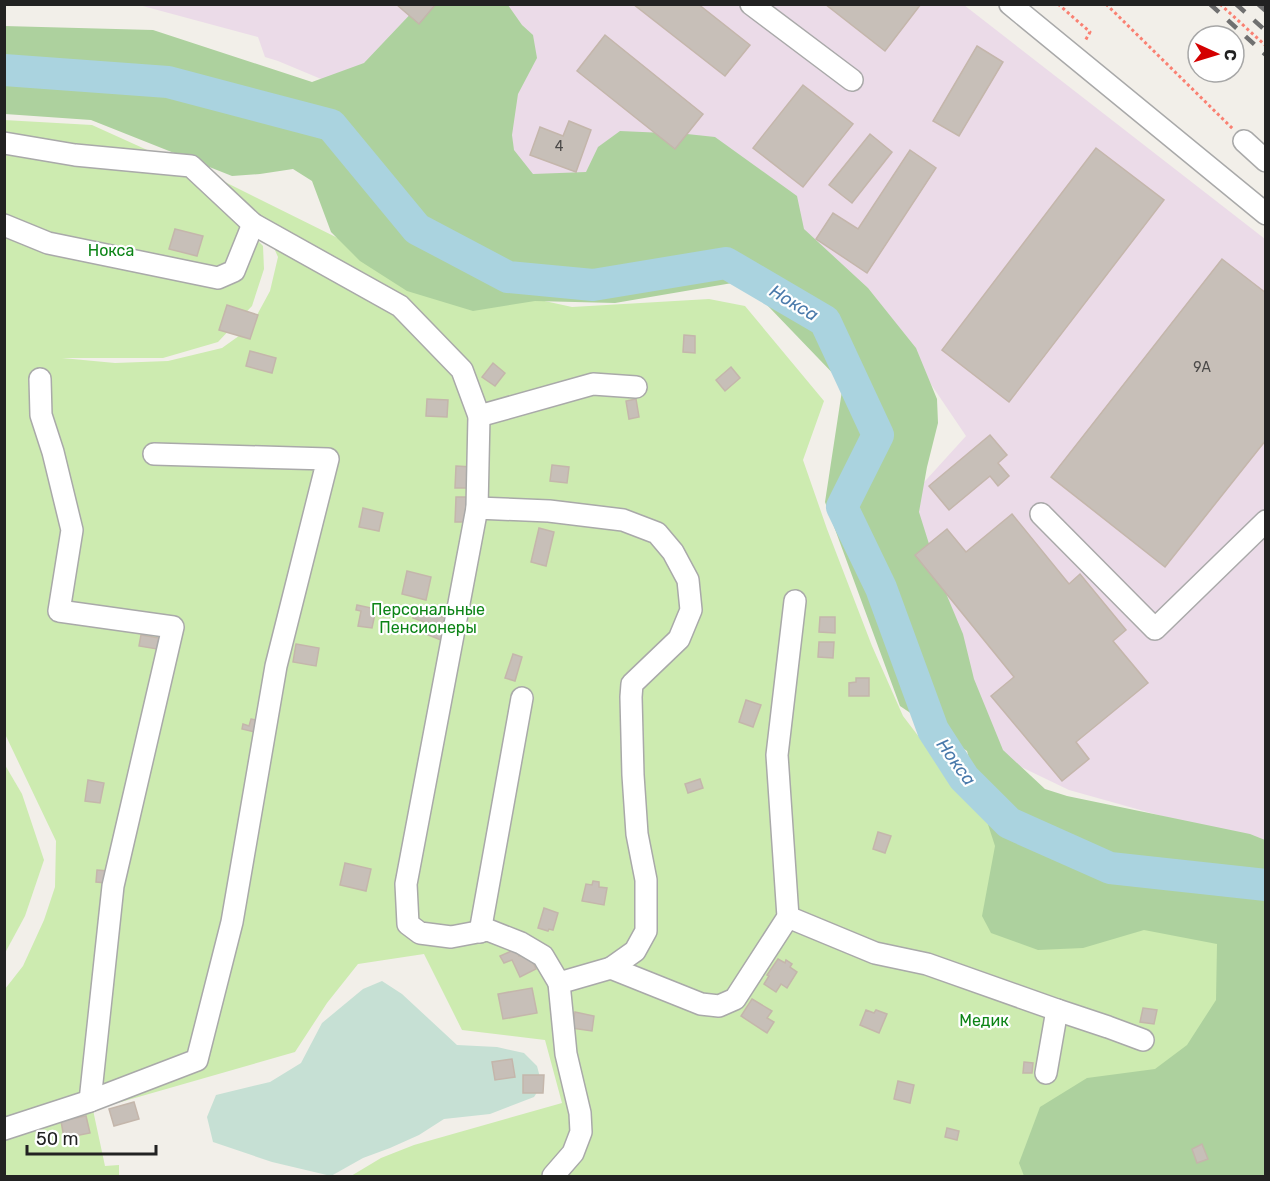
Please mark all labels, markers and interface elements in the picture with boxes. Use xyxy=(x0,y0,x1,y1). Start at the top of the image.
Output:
north arrow xyxy=(1186,24,1246,84)
text: С xyxy=(1221,49,1240,61)
house number: 4 xyxy=(555,138,564,155)
park label: Нокса xyxy=(88,241,134,260)
water label: Нокса xyxy=(766,280,823,326)
house number: 9А xyxy=(1193,359,1211,376)
park label: Персональные Пенсионеры xyxy=(371,600,485,637)
water label: Нокса xyxy=(932,734,981,790)
park label: Медик xyxy=(959,1011,1009,1030)
scale bar xyxy=(27,1118,156,1156)
text: 50 m xyxy=(36,1128,79,1150)

